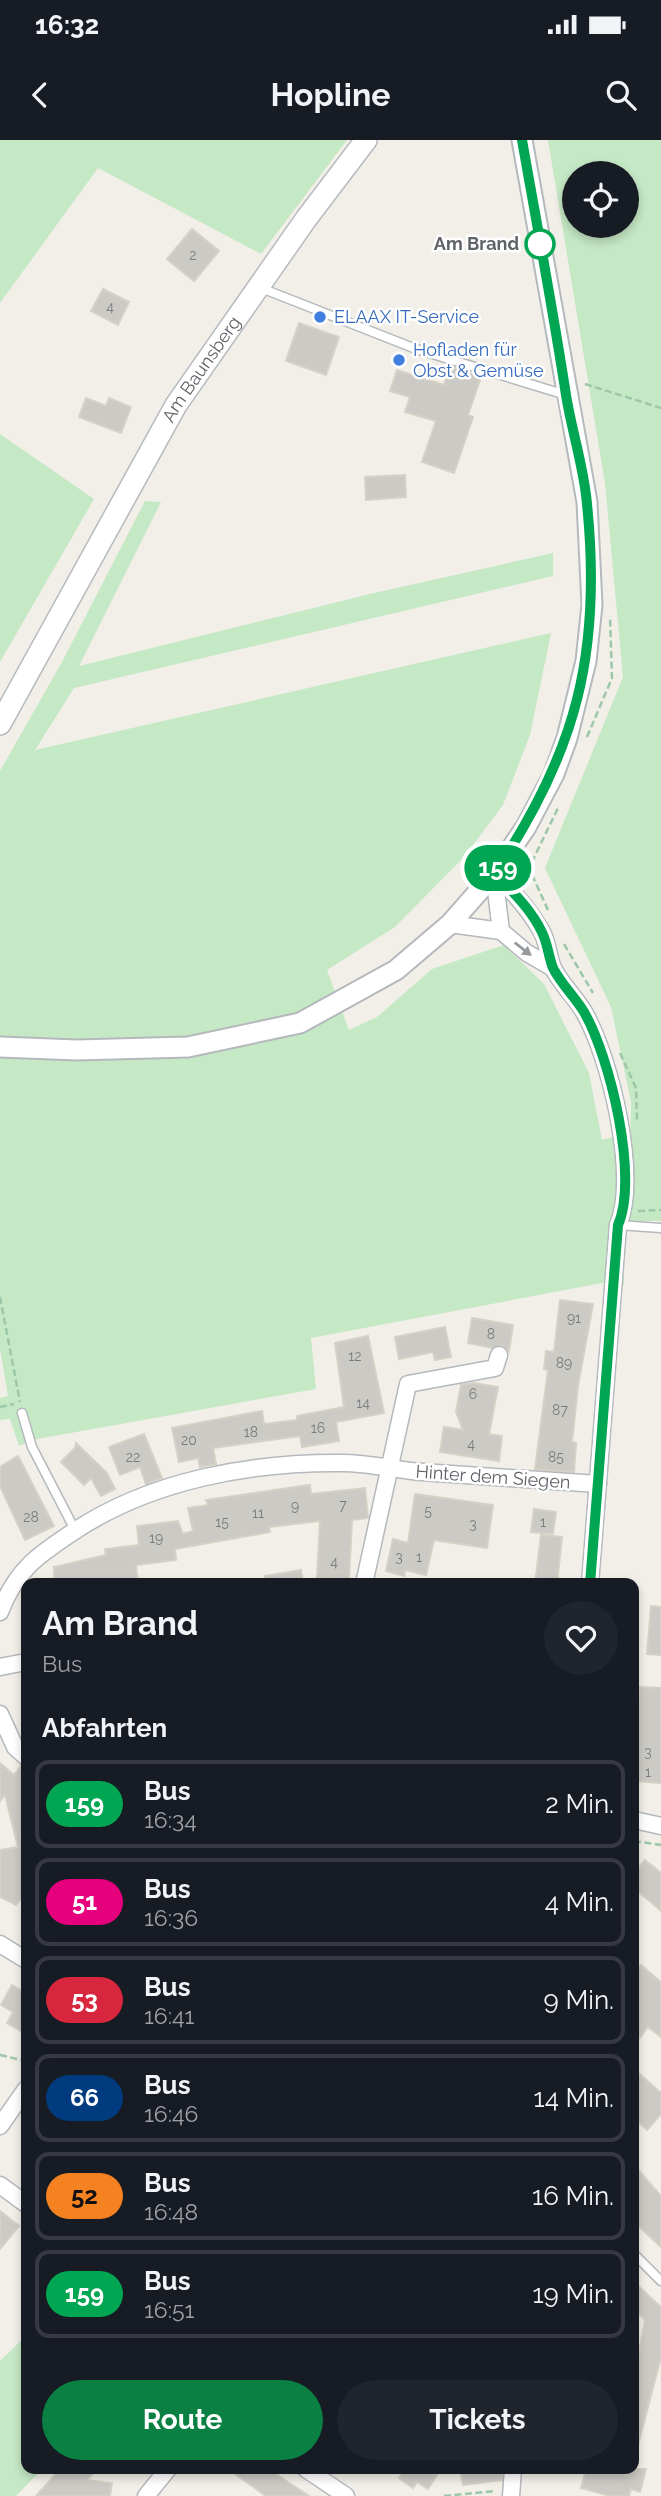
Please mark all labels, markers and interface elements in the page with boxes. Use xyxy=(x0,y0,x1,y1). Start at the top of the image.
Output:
text: 16:32 xyxy=(35,10,99,40)
icon: back xyxy=(21,76,59,114)
text: Hopline xyxy=(270,76,391,113)
icon: search xyxy=(602,76,640,114)
map controls xyxy=(562,161,639,238)
button: locate xyxy=(562,161,639,238)
marker: Am Brand xyxy=(525,229,555,259)
place label: Am Brand xyxy=(434,233,519,254)
house number: 2 xyxy=(189,247,197,263)
house number: 4 xyxy=(106,299,114,315)
place label: ELAAX IT-Service xyxy=(334,306,480,327)
marker: ELAAX IT-Service xyxy=(312,309,328,325)
street label: Am Baunsberg xyxy=(158,312,245,426)
place label: Hofladen für Obst & Gemüse xyxy=(413,339,544,381)
marker: Hofladen für Obst & Gemüse xyxy=(391,352,407,368)
line badge: 159 xyxy=(458,845,538,891)
text: 159 xyxy=(478,853,518,882)
one-way arrow xyxy=(513,941,531,956)
house number: 91 xyxy=(567,1310,581,1326)
house number: 8 xyxy=(487,1326,495,1342)
house number: 12 xyxy=(348,1348,362,1364)
house number: 89 xyxy=(556,1355,572,1371)
house number: 6 xyxy=(469,1386,477,1402)
house number: 14 xyxy=(356,1395,370,1411)
house number: 87 xyxy=(552,1402,568,1418)
house number: 16 xyxy=(311,1420,325,1436)
house number: 18 xyxy=(244,1424,258,1440)
house number: 20 xyxy=(181,1432,197,1448)
house number: 4 xyxy=(467,1436,475,1452)
house number: 22 xyxy=(126,1449,140,1465)
house number: 85 xyxy=(548,1449,564,1465)
street label: Hinter dem Siegen xyxy=(415,1461,571,1492)
house number: 7 xyxy=(339,1497,347,1513)
house number: 9 xyxy=(291,1498,299,1514)
house number: 5 xyxy=(424,1503,432,1519)
house number: 11 xyxy=(252,1505,264,1521)
house number: 28 xyxy=(23,1509,39,1525)
house number: 15 xyxy=(215,1514,229,1530)
house number: 1 xyxy=(540,1514,546,1530)
house number: 3 xyxy=(469,1516,477,1532)
house number: 19 xyxy=(149,1530,163,1546)
house number: 3 xyxy=(395,1549,403,1565)
house number: 1 xyxy=(416,1549,422,1565)
house number: 4 xyxy=(330,1554,338,1570)
button: heart xyxy=(544,1601,618,1675)
text: Am Brand xyxy=(42,1604,198,1643)
text: Bus xyxy=(42,1650,82,1677)
text: Abfahrten xyxy=(42,1713,167,1743)
house number: 3 xyxy=(644,1744,652,1760)
house number: 1 xyxy=(645,1764,651,1780)
text: Bus xyxy=(144,1776,191,1806)
text: 159 xyxy=(65,1789,104,1818)
text: 2 Min. xyxy=(545,1789,614,1819)
text: 16:34 xyxy=(144,1806,197,1833)
text: Bus xyxy=(144,1874,191,1904)
text: 51 xyxy=(72,1887,97,1916)
text: 4 Min. xyxy=(545,1887,614,1917)
text: 16:36 xyxy=(144,1904,198,1931)
text: Bus xyxy=(144,1972,191,2002)
text: 53 xyxy=(71,1985,98,2014)
text: 9 Min. xyxy=(544,1985,614,2015)
text: 16:41 xyxy=(144,2002,194,2029)
text: Bus xyxy=(144,2070,191,2100)
text: 66 xyxy=(70,2083,99,2112)
text: 14 Min. xyxy=(534,2083,614,2113)
text: 16:46 xyxy=(144,2100,198,2127)
text: Bus xyxy=(144,2168,191,2198)
text: 52 xyxy=(71,2181,98,2210)
text: 16 Min. xyxy=(532,2181,614,2211)
text: 16:48 xyxy=(144,2198,198,2225)
text: Bus xyxy=(144,2266,191,2296)
text: 159 xyxy=(65,2279,104,2308)
text: 19 Min. xyxy=(532,2279,614,2309)
text: 16:51 xyxy=(144,2296,194,2323)
button: Route xyxy=(42,2380,323,2460)
button: Tickets xyxy=(337,2380,618,2460)

